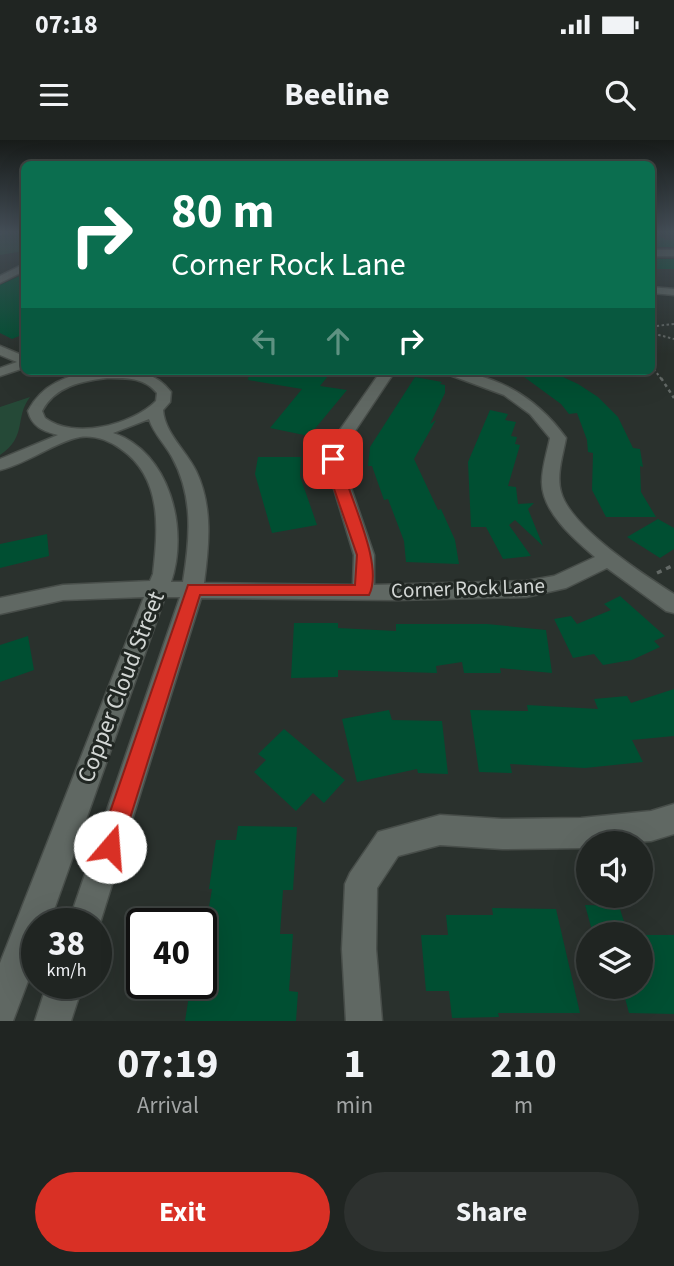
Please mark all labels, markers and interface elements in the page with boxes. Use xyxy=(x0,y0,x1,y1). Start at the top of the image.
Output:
text: 07:18 xyxy=(35,6,98,43)
text: Beeline xyxy=(284,72,390,118)
icon: menu xyxy=(35,76,73,114)
icon: search xyxy=(601,76,639,114)
text: 80 m xyxy=(171,177,275,247)
icon: right xyxy=(56,189,147,280)
text: Corner Rock Lane xyxy=(171,242,406,288)
icon: left xyxy=(246,322,284,360)
icon: ahead xyxy=(319,322,357,360)
icon: right xyxy=(392,322,430,360)
pin xyxy=(303,429,363,489)
icon: arrive xyxy=(314,440,352,478)
street label: Corner Rock Lane xyxy=(390,570,546,606)
street label: Copper Cloud Street xyxy=(68,586,174,788)
position arrow xyxy=(73,810,147,884)
map controls xyxy=(576,831,653,999)
button: sound xyxy=(576,831,653,908)
speed limit sign: 40 xyxy=(126,908,217,999)
text: 38 xyxy=(48,919,85,969)
button: layers xyxy=(576,922,653,999)
text: km/h xyxy=(47,958,86,983)
text: 07:19 xyxy=(117,1034,219,1094)
text: 1 xyxy=(343,1034,365,1094)
text: 210 xyxy=(490,1034,557,1094)
text: Arrival xyxy=(137,1089,199,1122)
text: min xyxy=(336,1089,373,1122)
text: m xyxy=(514,1089,533,1122)
button: Exit xyxy=(35,1172,330,1252)
button: Share xyxy=(344,1172,639,1252)

